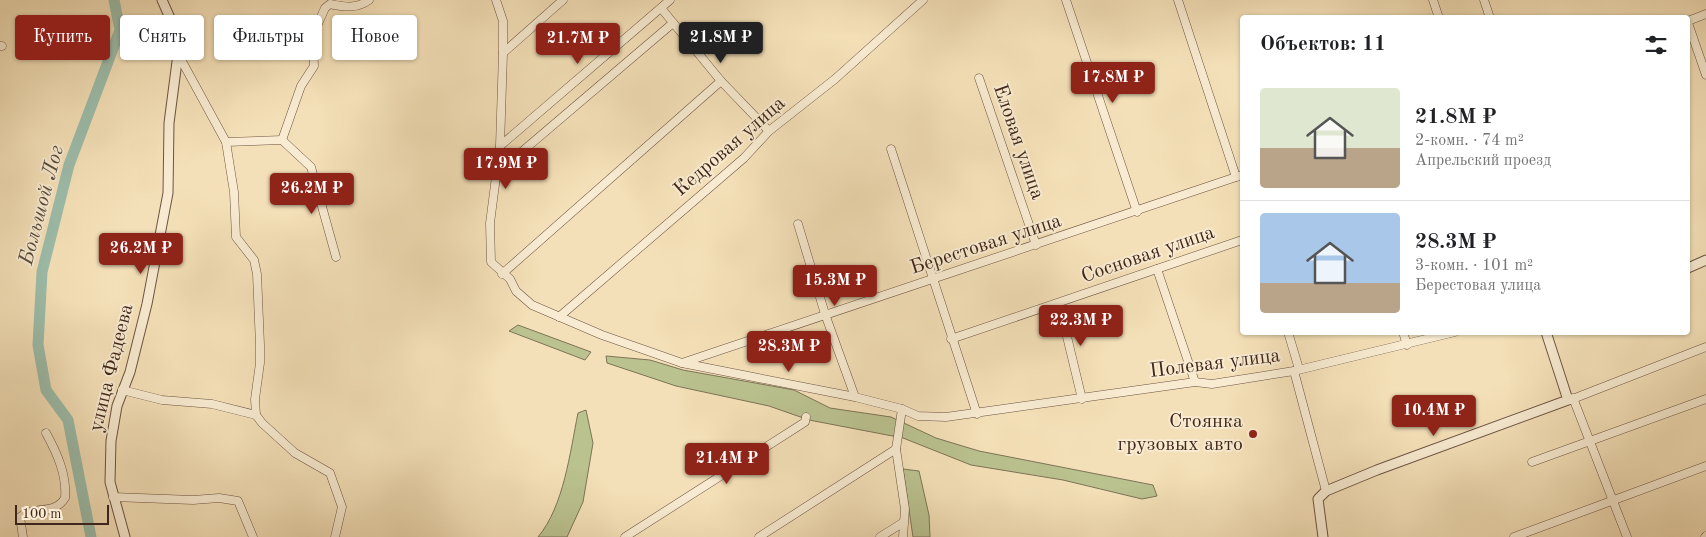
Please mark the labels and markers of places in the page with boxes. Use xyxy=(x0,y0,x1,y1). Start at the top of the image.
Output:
pin: 21.7M ₽ xyxy=(532,22,624,65)
pin: 21.8M ₽ xyxy=(675,22,767,64)
pin: 17.8M ₽ xyxy=(1067,62,1159,104)
pin: 17.9M ₽ xyxy=(460,148,552,190)
pin: 26.2M ₽ xyxy=(266,172,358,215)
pin: 26.2M ₽ xyxy=(95,232,187,275)
pin: 15.3M ₽ xyxy=(789,264,881,307)
pin: 22.3M ₽ xyxy=(1035,304,1127,347)
pin: 28.3M ₽ xyxy=(743,330,835,373)
pin: 10.4M ₽ xyxy=(1388,394,1480,437)
place label: Стоянка грузовых авто xyxy=(1118,412,1243,455)
marker: Стоянка грузовых авто xyxy=(1247,428,1259,440)
pin: 21.4M ₽ xyxy=(681,442,773,485)

